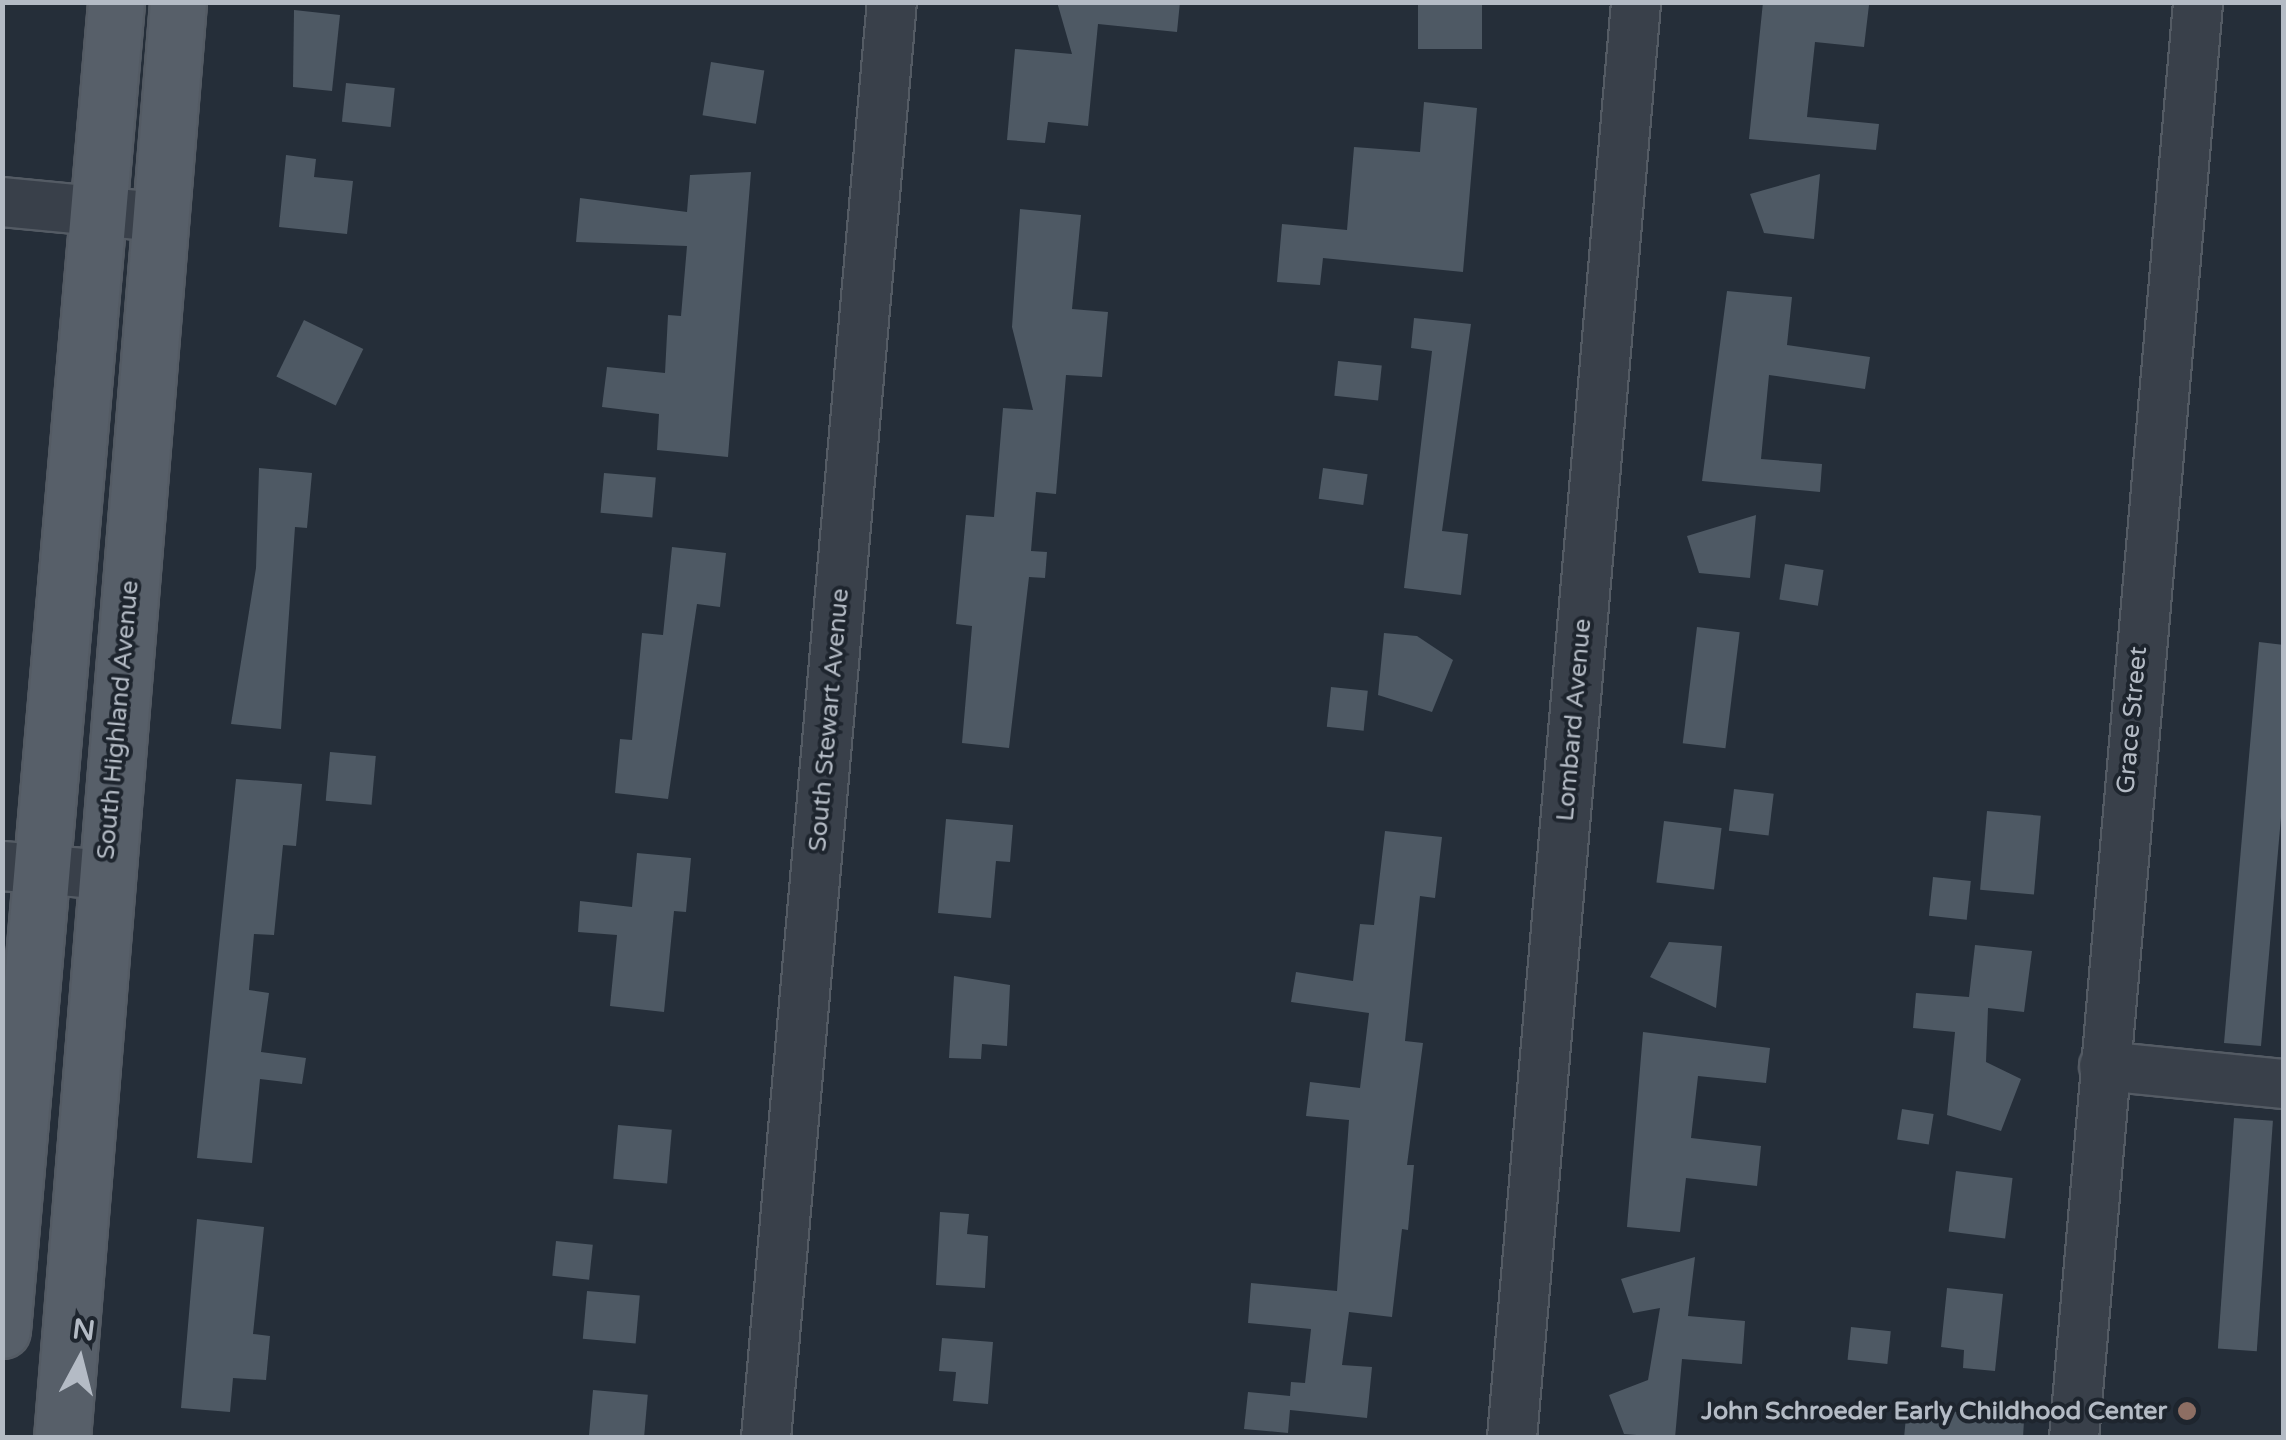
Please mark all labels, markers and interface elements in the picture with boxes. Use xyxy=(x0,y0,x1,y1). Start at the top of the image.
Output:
street label: South Highland Avenue xyxy=(91,579,145,861)
street label: South Stewart Avenue xyxy=(803,587,855,853)
street label: Lombard Avenue xyxy=(1550,617,1598,823)
street label: Grace Street xyxy=(2111,645,2153,795)
north arrow xyxy=(30,1310,130,1410)
text: N xyxy=(70,1312,97,1348)
place label: John Schroeder Early Childhood Center xyxy=(1701,1396,2167,1426)
marker: John Schroeder Early Childhood Center xyxy=(2176,1400,2198,1422)

